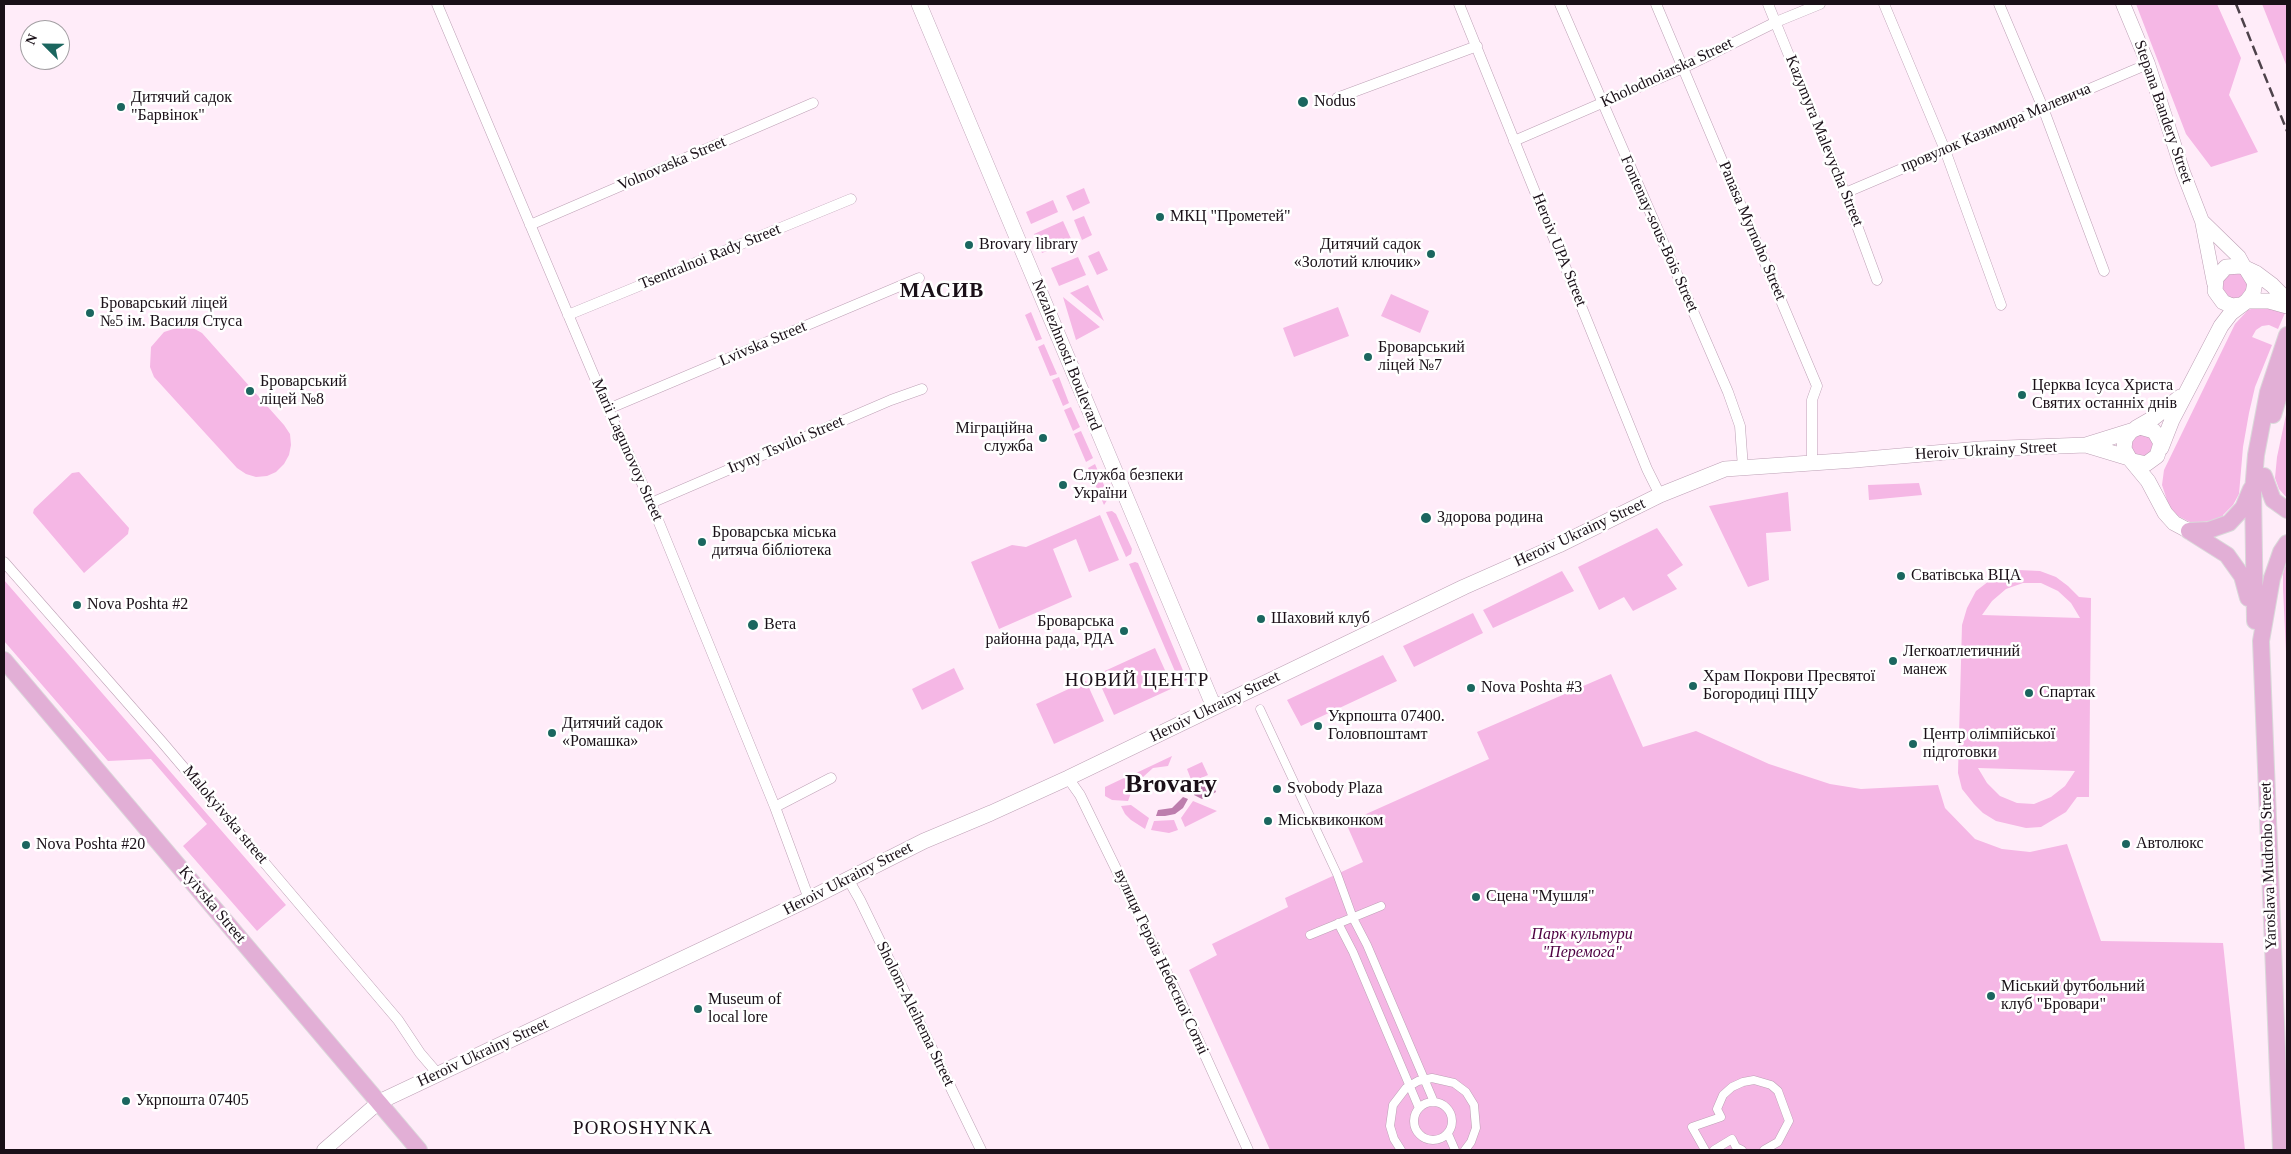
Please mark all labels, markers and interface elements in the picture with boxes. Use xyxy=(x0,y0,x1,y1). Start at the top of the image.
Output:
north arrow xyxy=(20,20,70,70)
text: N xyxy=(23,32,41,47)
street label: Kholodnoiarska Street xyxy=(1598,34,1736,112)
street label: Stepana Bandery Street xyxy=(2129,38,2197,186)
street label: Kazymyra Malevycha Street xyxy=(1781,53,1867,229)
street label: провулок Казимира Малевича xyxy=(1898,79,2094,177)
place label: Дитячий садок "Барвінок" xyxy=(131,88,232,126)
place label: Nodus xyxy=(1314,92,1356,112)
marker: Nodus xyxy=(1296,95,1310,109)
marker: Дитячий садок "Барвінок" xyxy=(115,101,127,113)
street label: Volnovaska Street xyxy=(615,133,729,195)
street label: Fontenay-sous-Bois Street xyxy=(1616,153,1702,315)
street label: Panasa Myrnoho Street xyxy=(1714,159,1790,303)
street label: Heroiv UPA Street xyxy=(1528,191,1590,309)
place label: МКЦ "Прометей" xyxy=(1170,207,1291,227)
marker: МКЦ "Прометей" xyxy=(1154,211,1166,223)
street label: Tsentralnoi Rady Street xyxy=(636,220,784,294)
place label: Brovary library xyxy=(979,235,1078,255)
place label: Дитячий садок «Золотий ключик» xyxy=(1294,235,1421,273)
marker: Brovary library xyxy=(963,239,975,251)
marker: Дитячий садок «Золотий ключик» xyxy=(1425,248,1437,260)
street label: Nezalezhnosti Boulevard xyxy=(1027,277,1105,433)
district label: МАСИВ xyxy=(899,279,985,305)
place label: Броварський ліцей №5 ім. Василя Стуса xyxy=(100,294,242,332)
marker: Броварський ліцей №5 ім. Василя Стуса xyxy=(84,307,96,319)
street label: Lvivska Street xyxy=(717,317,809,371)
place label: Броварський ліцей №7 xyxy=(1378,338,1465,376)
marker: Броварський ліцей №7 xyxy=(1362,351,1374,363)
place label: Броварський ліцей №8 xyxy=(260,372,347,410)
street label: Marii Lagunovoy Street xyxy=(587,376,667,524)
place label: Церква Ісуса Христа Святих останніх днів xyxy=(2032,376,2177,414)
marker: Броварський ліцей №8 xyxy=(244,385,256,397)
marker: Церква Ісуса Христа Святих останніх днів xyxy=(2016,389,2028,401)
street label: Iryny Tsviloi Street xyxy=(725,412,847,478)
place label: Міграційна служба xyxy=(955,419,1033,457)
marker: Міграційна служба xyxy=(1037,432,1049,444)
street label: Heroiv Ukrainy Street xyxy=(1915,438,2057,464)
place label: Служба безпеки України xyxy=(1073,466,1183,504)
marker: Служба безпеки України xyxy=(1057,479,1069,491)
street label: Heroiv Ukrainy Street xyxy=(1512,494,1648,572)
place label: Здорова родина xyxy=(1437,508,1543,528)
marker: Здорова родина xyxy=(1419,511,1433,525)
place label: Броварська міська дитяча бібліотека xyxy=(712,523,836,561)
marker: Броварська міська дитяча бібліотека xyxy=(696,536,708,548)
place label: Сватівська ВЦА xyxy=(1911,566,2021,586)
marker: Сватівська ВЦА xyxy=(1895,570,1907,582)
place label: Nova Poshta #2 xyxy=(87,595,188,615)
marker: Nova Poshta #2 xyxy=(71,599,83,611)
place label: Шаховий клуб xyxy=(1271,609,1370,629)
place label: Броварська районна рада, РДА xyxy=(986,612,1114,650)
marker: Шаховий клуб xyxy=(1255,613,1267,625)
place label: Вета xyxy=(764,615,796,635)
marker: Вета xyxy=(746,618,760,632)
marker: Броварська районна рада, РДА xyxy=(1118,625,1130,637)
place label: Легкоатлетичний манеж xyxy=(1903,642,2020,680)
marker: Легкоатлетичний манеж xyxy=(1887,655,1899,667)
street label: Heroiv Ukrainy Street xyxy=(1147,667,1283,747)
place label: Храм Покрови Пресвятої Богородиці ПЦУ xyxy=(1703,667,1875,705)
district label: НОВИЙ ЦЕНТР xyxy=(1063,670,1211,692)
place label: Nova Poshta #3 xyxy=(1481,678,1582,698)
marker: Храм Покрови Пресвятої Богородиці ПЦУ xyxy=(1687,680,1699,692)
marker: Nova Poshta #3 xyxy=(1465,682,1477,694)
place label: Спартак xyxy=(2039,683,2095,703)
marker: Спартак xyxy=(2023,687,2035,699)
place label: Укрпошта 07400. Головпоштамт xyxy=(1328,707,1445,745)
place label: Дитячий садок «Ромашка» xyxy=(562,714,663,752)
marker: Укрпошта 07400. Головпоштамт xyxy=(1312,720,1324,732)
place label: Центр олімпійської підготовки xyxy=(1923,725,2055,763)
marker: Дитячий садок «Ромашка» xyxy=(546,727,558,739)
marker: Центр олімпійської підготовки xyxy=(1907,738,1919,750)
street label: Malokyivska street xyxy=(178,762,272,868)
district label: Brovary xyxy=(1125,769,1217,801)
place label: Svobody Plaza xyxy=(1287,779,1383,799)
street label: Yaroslava Mudroho Street xyxy=(2256,782,2282,950)
marker: Svobody Plaza xyxy=(1271,783,1283,795)
place label: Міськвиконком xyxy=(1278,811,1383,831)
marker: Міськвиконком xyxy=(1262,815,1274,827)
place label: Автолюкс xyxy=(2136,834,2204,854)
place label: Nova Poshta #20 xyxy=(36,835,145,855)
street label: Heroiv Ukrainy Street xyxy=(780,838,916,920)
marker: Автолюкс xyxy=(2120,838,2132,850)
marker: Nova Poshta #20 xyxy=(20,839,32,851)
street label: Kyivska Street xyxy=(174,863,250,947)
street label: вулиця Героїв Небесної Сотні xyxy=(1109,866,1213,1058)
place label: Сцена "Мушля" xyxy=(1486,887,1595,907)
marker: Сцена "Мушля" xyxy=(1470,891,1482,903)
park label: Парк культури "Перемога" xyxy=(1531,925,1633,963)
street label: Sholom-Aleihema Street xyxy=(872,939,958,1089)
place label: Міський футбольний клуб "Бровари" xyxy=(2001,977,2145,1015)
place label: Museum of local lore xyxy=(708,990,781,1028)
marker: Міський футбольний клуб "Бровари" xyxy=(1985,990,1997,1002)
marker: Museum of local lore xyxy=(692,1003,704,1015)
street label: Heroiv Ukrainy Street xyxy=(415,1014,551,1092)
place label: Укрпошта 07405 xyxy=(136,1091,249,1111)
marker: Укрпошта 07405 xyxy=(120,1095,132,1107)
district label: POROSHYNKA xyxy=(572,1118,714,1140)

